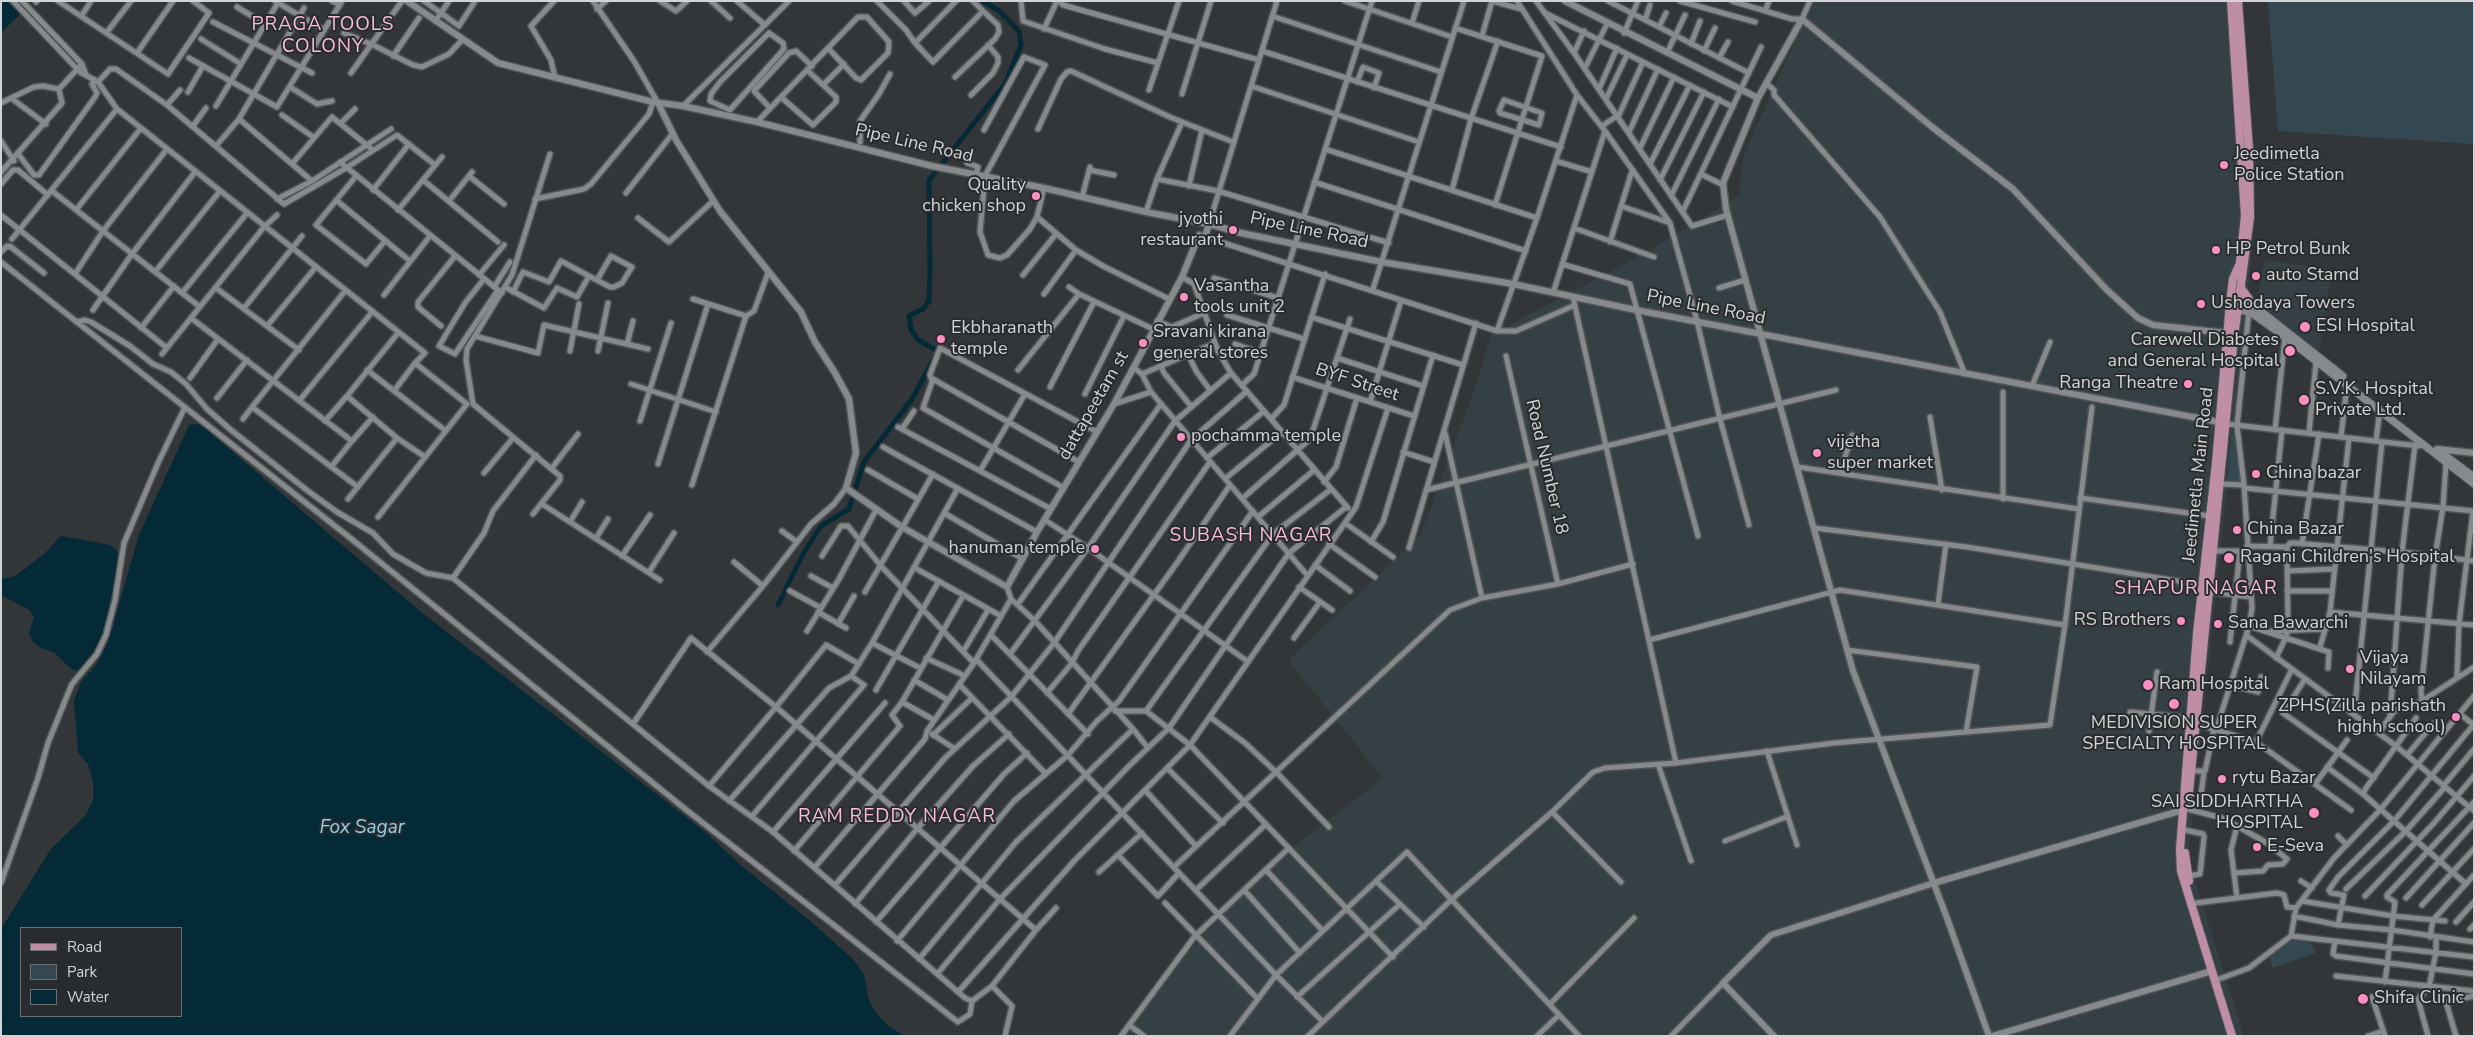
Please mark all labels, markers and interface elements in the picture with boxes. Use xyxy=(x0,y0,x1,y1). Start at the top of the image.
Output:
district label: PRAGA TOOLS COLONY xyxy=(250,14,396,58)
street label: Pipe Line Road xyxy=(853,120,975,168)
place label: Jeedimetla Police Station xyxy=(2234,144,2344,186)
marker: Jeedimetla Police Station xyxy=(2218,159,2230,171)
place label: Quality chicken shop xyxy=(922,175,1026,218)
marker: Quality chicken shop xyxy=(1030,190,1042,202)
street label: Pipe Line Road xyxy=(1248,208,1370,254)
place label: jyothi restaurant xyxy=(1140,209,1223,252)
marker: jyothi restaurant xyxy=(1227,224,1239,236)
place label: HP Petrol Bunk xyxy=(2226,239,2350,261)
marker: HP Petrol Bunk xyxy=(2210,244,2222,256)
place label: auto Stamd xyxy=(2266,265,2359,287)
marker: auto Stamd xyxy=(2250,270,2262,282)
place label: Vasantha tools unit 2 xyxy=(1194,276,1285,318)
street label: Pipe Line Road xyxy=(1645,286,1767,330)
marker: Vasantha tools unit 2 xyxy=(1178,291,1190,303)
place label: Ushodaya Towers xyxy=(2211,293,2355,315)
marker: Ushodaya Towers xyxy=(2195,298,2207,310)
place label: ESI Hospital xyxy=(2316,316,2415,338)
place label: Ekbharanath temple xyxy=(951,318,1053,360)
marker: ESI Hospital xyxy=(2298,320,2312,334)
place label: Sravani kirana general stores xyxy=(1153,322,1268,364)
place label: Carewell Diabetes and General Hospital xyxy=(2108,330,2279,372)
marker: Ekbharanath temple xyxy=(935,333,947,345)
marker: Sravani kirana general stores xyxy=(1137,337,1149,349)
marker: Carewell Diabetes and General Hospital xyxy=(2283,344,2297,358)
street label: dattapeetam st xyxy=(1054,348,1134,464)
street label: BYF Street xyxy=(1313,359,1401,407)
place label: Ranga Theatre xyxy=(2059,373,2178,395)
marker: Ranga Theatre xyxy=(2182,378,2194,390)
place label: S.V.K. Hospital Private Ltd. xyxy=(2315,379,2433,422)
street label: Jeedimetla Main Road xyxy=(2179,386,2219,564)
marker: S.V.K. Hospital Private Ltd. xyxy=(2297,393,2311,407)
street label: Road Number 18 xyxy=(1520,397,1572,537)
place label: pochamma temple xyxy=(1191,426,1341,448)
marker: pochamma temple xyxy=(1175,431,1187,443)
place label: vijetha super market xyxy=(1827,432,1933,474)
marker: vijetha super market xyxy=(1811,447,1823,459)
place label: China bazar xyxy=(2266,463,2361,485)
marker: China bazar xyxy=(2250,468,2262,480)
place label: China Bazar xyxy=(2247,519,2344,541)
marker: China Bazar xyxy=(2231,524,2243,536)
district label: SUBASH NAGAR xyxy=(1168,525,1334,547)
place label: hanuman temple xyxy=(949,538,1085,560)
marker: hanuman temple xyxy=(1089,543,1101,555)
place label: Ragani Children's Hospital xyxy=(2240,547,2455,569)
marker: Ragani Children's Hospital xyxy=(2222,551,2236,565)
district label: SHAPUR NAGAR xyxy=(2113,578,2279,600)
place label: RS Brothers xyxy=(2074,610,2171,632)
place label: Sana Bawarchi xyxy=(2228,613,2348,635)
marker: RS Brothers xyxy=(2175,615,2187,627)
marker: Sana Bawarchi xyxy=(2212,618,2224,630)
place label: Vijaya Nilayam xyxy=(2360,648,2426,691)
marker: Vijaya Nilayam xyxy=(2344,663,2356,675)
place label: Ram Hospital xyxy=(2159,674,2269,696)
marker: Ram Hospital xyxy=(2141,678,2155,692)
place label: ZPHS(Zilla parishath highh school) xyxy=(2278,696,2446,739)
marker: MEDIVISION SUPER SPECIALTY HOSPITAL xyxy=(2167,697,2181,711)
marker: ZPHS(Zilla parishath highh school) xyxy=(2450,711,2462,723)
place label: MEDIVISION SUPER SPECIALTY HOSPITAL xyxy=(2082,713,2266,756)
place label: rytu Bazar xyxy=(2232,768,2315,790)
marker: rytu Bazar xyxy=(2216,773,2228,785)
place label: SAI SIDDHARTHA HOSPITAL xyxy=(2151,792,2303,834)
district label: RAM REDDY NAGAR xyxy=(796,806,998,828)
marker: SAI SIDDHARTHA HOSPITAL xyxy=(2307,806,2321,820)
water label: Fox Sagar xyxy=(319,817,405,839)
place label: E-Seva xyxy=(2267,836,2324,858)
marker: E-Seva xyxy=(2251,841,2263,853)
legend xyxy=(20,927,182,1017)
text: Road xyxy=(67,937,102,957)
text: Park xyxy=(67,962,97,982)
text: Water xyxy=(67,987,109,1007)
place label: Shifa Clinic xyxy=(2374,988,2464,1010)
marker: Shifa Clinic xyxy=(2356,992,2370,1006)

